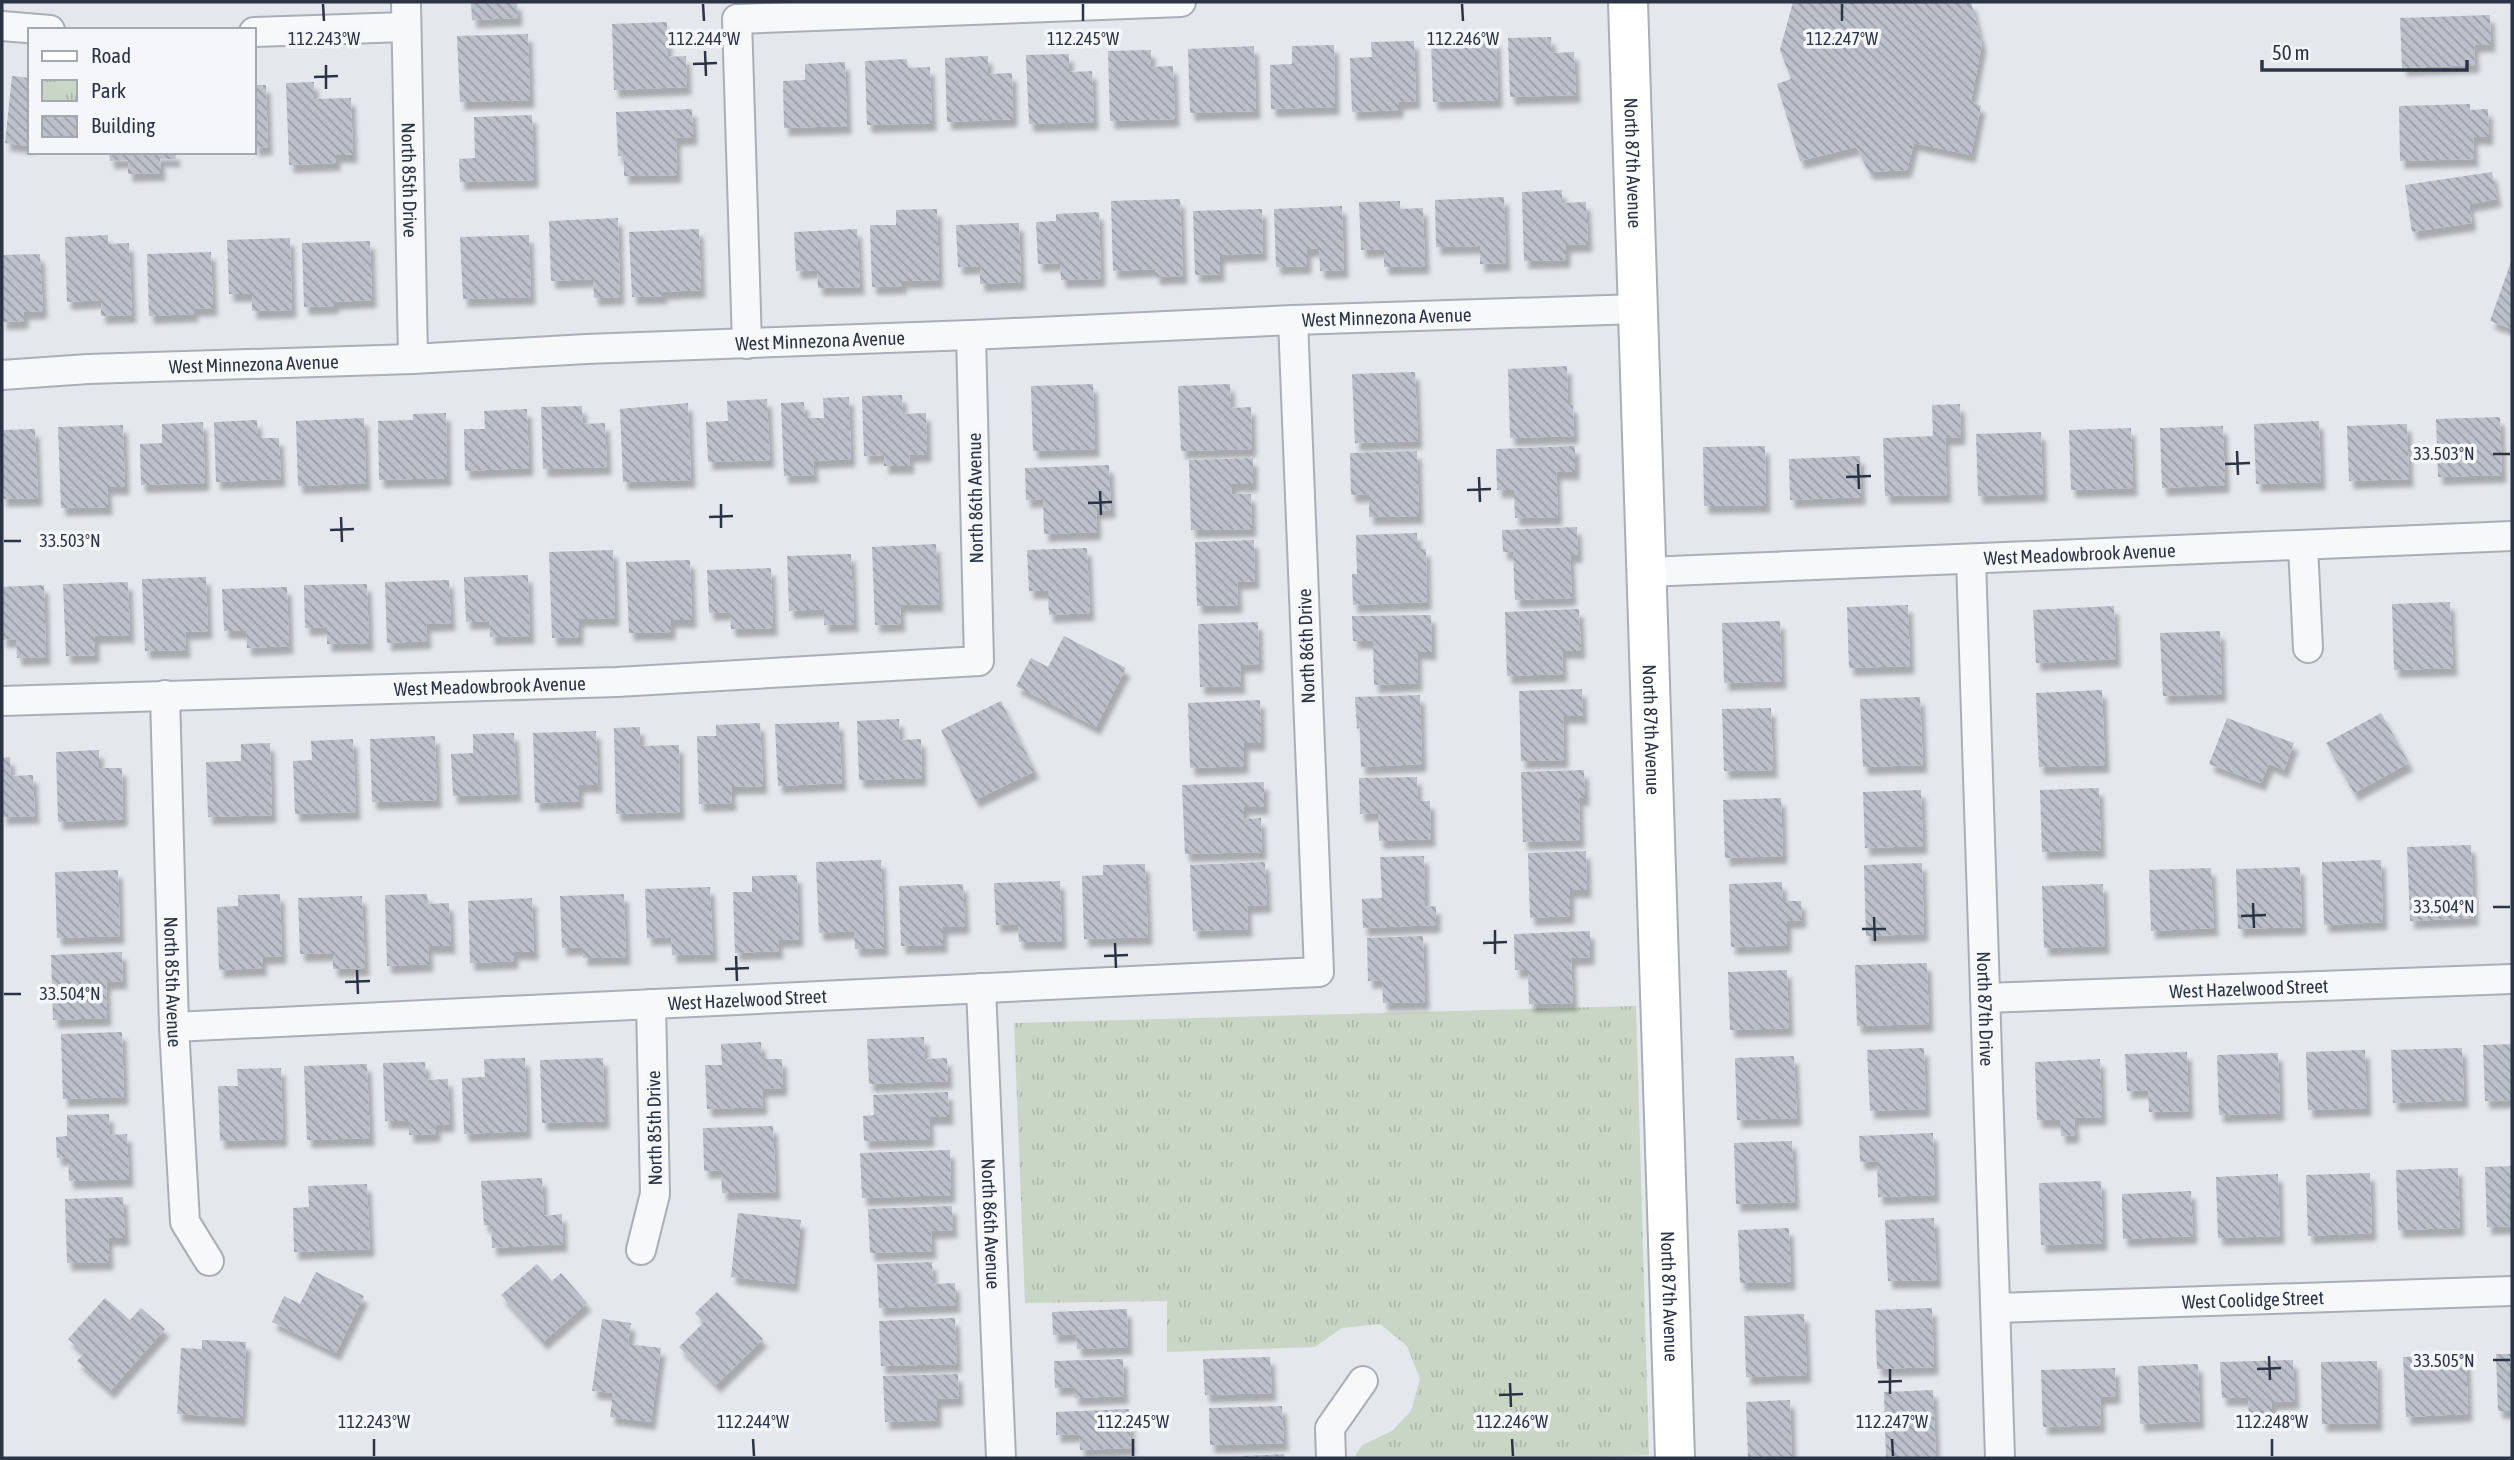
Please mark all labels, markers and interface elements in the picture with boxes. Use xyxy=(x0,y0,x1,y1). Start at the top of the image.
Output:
legend xyxy=(28,28,256,154)
text: 112.243°W xyxy=(288,28,360,49)
text: 112.244°W xyxy=(668,28,740,49)
text: 112.245°W xyxy=(1047,28,1119,49)
text: 112.246°W xyxy=(1427,28,1499,49)
text: 112.247°W xyxy=(1806,28,1878,49)
scale bar xyxy=(2262,28,2467,72)
text: 50 m xyxy=(2272,40,2310,64)
text: Road xyxy=(91,43,131,67)
text: Park xyxy=(91,78,126,102)
street label: North 87th Avenue xyxy=(1620,97,1646,229)
text: Building xyxy=(91,113,155,137)
street label: North 85th Drive xyxy=(397,122,422,238)
street label: West Minnezona Avenue xyxy=(1302,303,1472,331)
street label: West Minnezona Avenue xyxy=(735,326,905,355)
street label: West Minnezona Avenue xyxy=(169,350,339,378)
street label: North 86th Avenue xyxy=(963,433,987,563)
text: 33.503°N xyxy=(2413,443,2475,464)
text: 33.503°N xyxy=(39,530,101,551)
street label: West Meadowbrook Avenue xyxy=(1983,539,2176,569)
street label: North 86th Drive xyxy=(1293,588,1319,704)
street label: North 87th Avenue xyxy=(1638,664,1665,795)
street label: West Meadowbrook Avenue xyxy=(393,672,586,700)
text: 33.504°N xyxy=(2413,896,2475,917)
street label: North 85th Avenue xyxy=(160,916,186,1048)
street label: North 87th Drive xyxy=(1973,951,1998,1067)
street label: West Hazelwood Street xyxy=(2169,975,2329,1002)
text: 33.504°N xyxy=(39,983,101,1004)
street label: West Hazelwood Street xyxy=(667,985,827,1014)
street label: North 85th Drive xyxy=(642,1070,666,1186)
street label: North 86th Avenue xyxy=(977,1158,1005,1290)
street label: North 87th Avenue xyxy=(1657,1231,1683,1362)
street label: West Coolidge Street xyxy=(2181,1286,2324,1313)
text: 33.505°N xyxy=(2413,1350,2475,1371)
text: 112.243°W xyxy=(338,1411,410,1432)
text: 112.244°W xyxy=(717,1411,789,1432)
text: 112.245°W xyxy=(1097,1411,1169,1432)
text: 112.246°W xyxy=(1476,1411,1548,1432)
text: 112.247°W xyxy=(1856,1411,1928,1432)
text: 112.248°W xyxy=(2236,1411,2308,1432)

